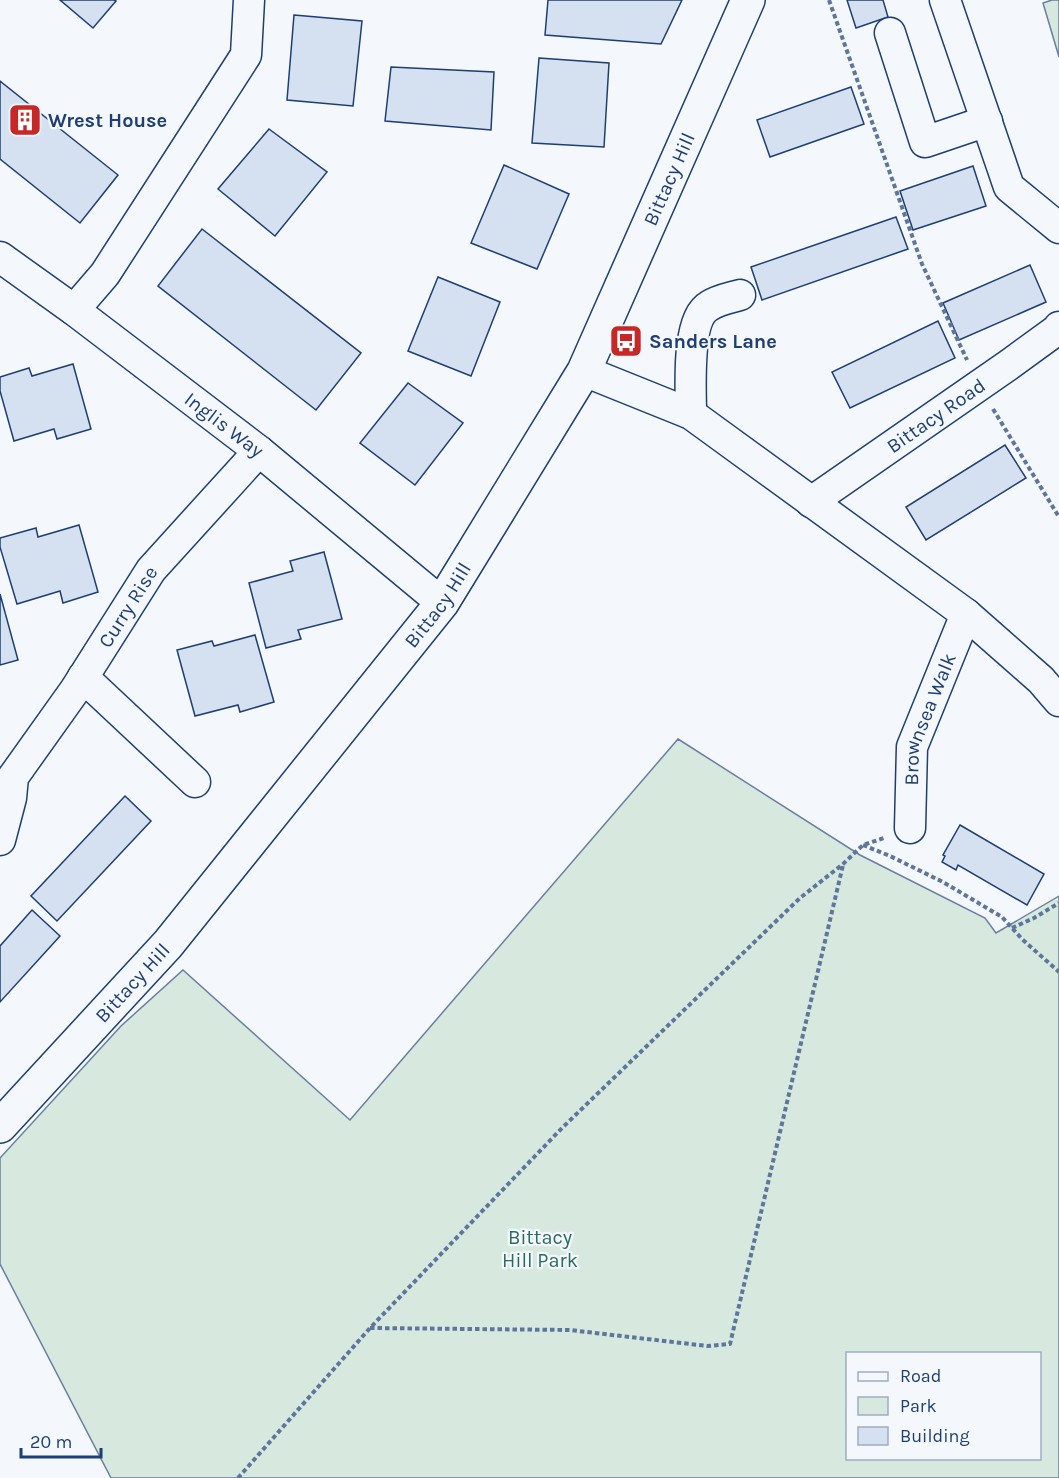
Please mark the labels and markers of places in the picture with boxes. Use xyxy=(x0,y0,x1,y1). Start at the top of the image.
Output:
building icon: Wrest House xyxy=(7,102,43,138)
place label: Wrest House xyxy=(48,109,167,132)
bus stop icon: Sanders Lane xyxy=(608,323,644,359)
place label: Sanders Lane xyxy=(649,330,777,353)

